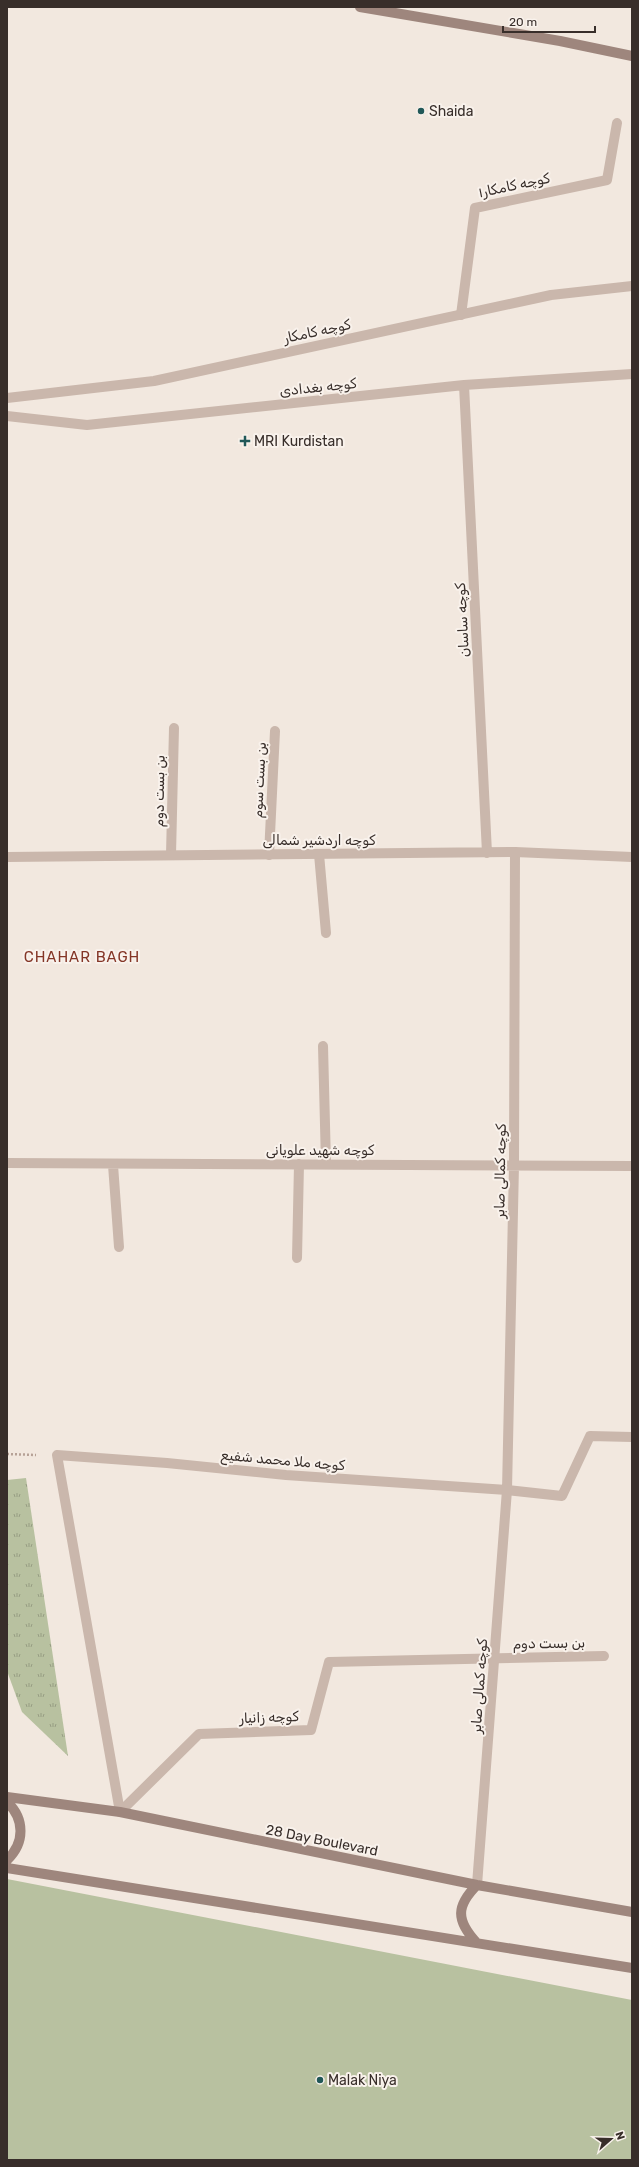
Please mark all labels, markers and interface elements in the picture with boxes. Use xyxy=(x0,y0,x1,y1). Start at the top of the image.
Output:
scale bar xyxy=(503,8,595,34)
text: 20 m xyxy=(509,15,537,29)
place label: Shaida xyxy=(429,103,473,120)
marker: Shaida xyxy=(416,106,426,116)
street label: کوچه کامکار۱ xyxy=(477,169,552,201)
street label: کوچه کامکار xyxy=(281,316,353,347)
street label: کوچه بغدادی xyxy=(279,375,358,400)
place label: MRI Kurdistan xyxy=(254,433,344,450)
marker: MRI Kurdistan xyxy=(239,435,251,447)
street label: کوچه ساسان xyxy=(452,581,473,658)
street label: بن بست سوم xyxy=(249,741,271,819)
street label: بن بست دوم xyxy=(150,755,170,827)
street label: کوچه اردشیر شمالی xyxy=(262,832,376,849)
district label: CHAHAR BAGH xyxy=(24,948,140,966)
street label: کوچه کمالی صابر xyxy=(491,1123,510,1220)
street label: کوچه شهید علویانی xyxy=(266,1142,375,1159)
street label: کوچه ملا محمد شفیع xyxy=(220,1447,346,1476)
street label: بن بست دوم xyxy=(513,1634,585,1654)
street label: کوچه کمالی صابر xyxy=(468,1637,491,1735)
street label: کوچه زانیار xyxy=(238,1708,300,1727)
street label: 28 Day Boulevard xyxy=(264,1821,380,1860)
place label: Malak Niya xyxy=(328,2072,397,2089)
marker: Malak Niya xyxy=(315,2075,325,2085)
north arrow xyxy=(591,2119,631,2159)
text: N xyxy=(612,2130,627,2142)

